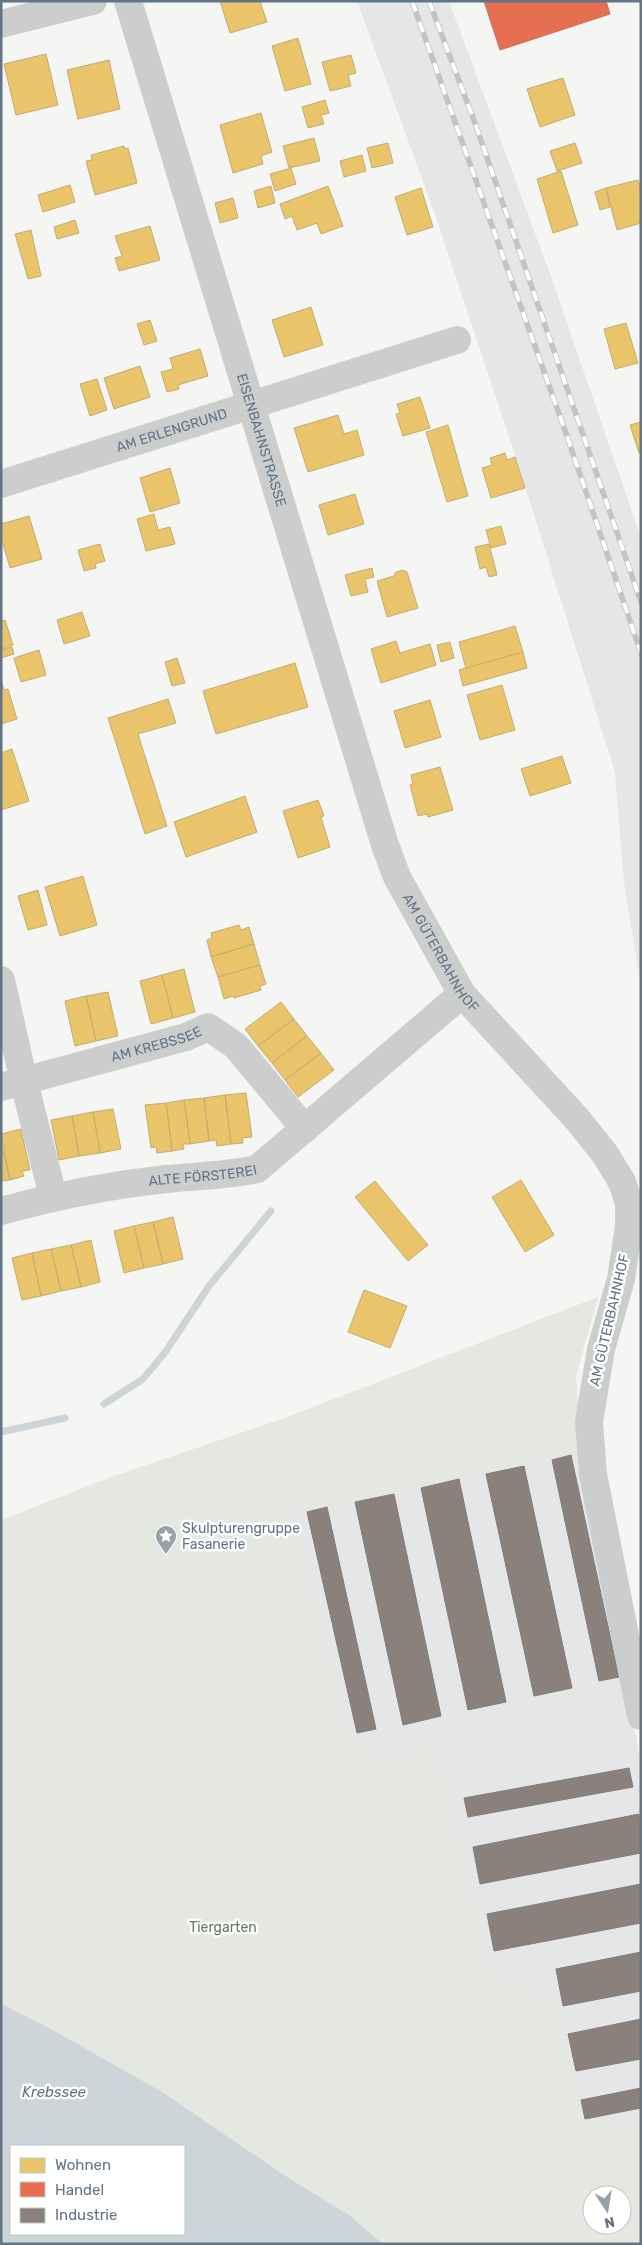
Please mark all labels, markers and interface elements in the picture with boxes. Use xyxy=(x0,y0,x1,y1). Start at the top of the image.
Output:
street label: EISENBAHNSTRASSE xyxy=(233,371,290,509)
street label: AM ERLENGRUND xyxy=(114,405,230,456)
street label: AM GÜTERBAHNHOF xyxy=(399,891,482,1016)
street label: AM KREBSSEE xyxy=(109,1023,205,1066)
street label: ALTE FÖRSTEREI xyxy=(147,1161,259,1190)
street label: AM GÜTERBAHNHOF xyxy=(586,1252,633,1388)
place label: Skulpturengruppe Fasanerie xyxy=(182,1520,300,1553)
place icon: Skulpturengruppe Fasanerie xyxy=(154,1524,178,1555)
park label: Tiergarten xyxy=(189,1919,257,1936)
water label: Krebssee xyxy=(22,2083,87,2101)
legend xyxy=(10,2145,185,2235)
text: Wohnen xyxy=(55,2156,111,2174)
text: Handel xyxy=(55,2181,104,2199)
north arrow xyxy=(582,2185,632,2235)
text: Industrie xyxy=(55,2206,117,2224)
text: N xyxy=(603,2213,616,2232)

